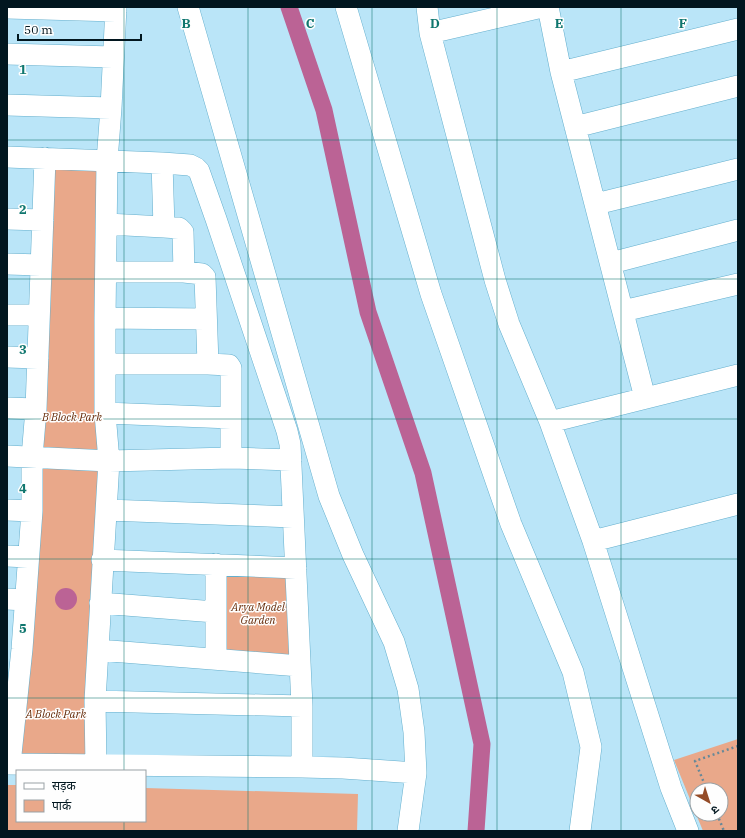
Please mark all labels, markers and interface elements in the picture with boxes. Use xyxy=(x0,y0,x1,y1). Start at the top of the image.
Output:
text: B xyxy=(181,15,191,32)
text: C xyxy=(306,15,315,32)
text: D xyxy=(430,15,440,32)
text: E xyxy=(555,15,563,32)
text: F xyxy=(679,15,687,32)
scale bar xyxy=(18,16,141,42)
text: 50 m xyxy=(24,22,53,37)
text: 1 xyxy=(19,61,27,78)
text: 2 xyxy=(19,201,27,218)
text: 3 xyxy=(19,341,27,358)
park label: B Block Park xyxy=(41,410,102,424)
text: 4 xyxy=(19,480,27,497)
park label: Arya Model Garden xyxy=(230,600,286,627)
text: 5 xyxy=(19,620,27,637)
park label: A Block Park xyxy=(25,707,86,721)
legend xyxy=(16,770,146,822)
text: सड़क xyxy=(52,778,77,793)
north arrow xyxy=(689,782,729,822)
text: पार्क xyxy=(52,798,72,813)
text: उ xyxy=(708,802,722,818)

